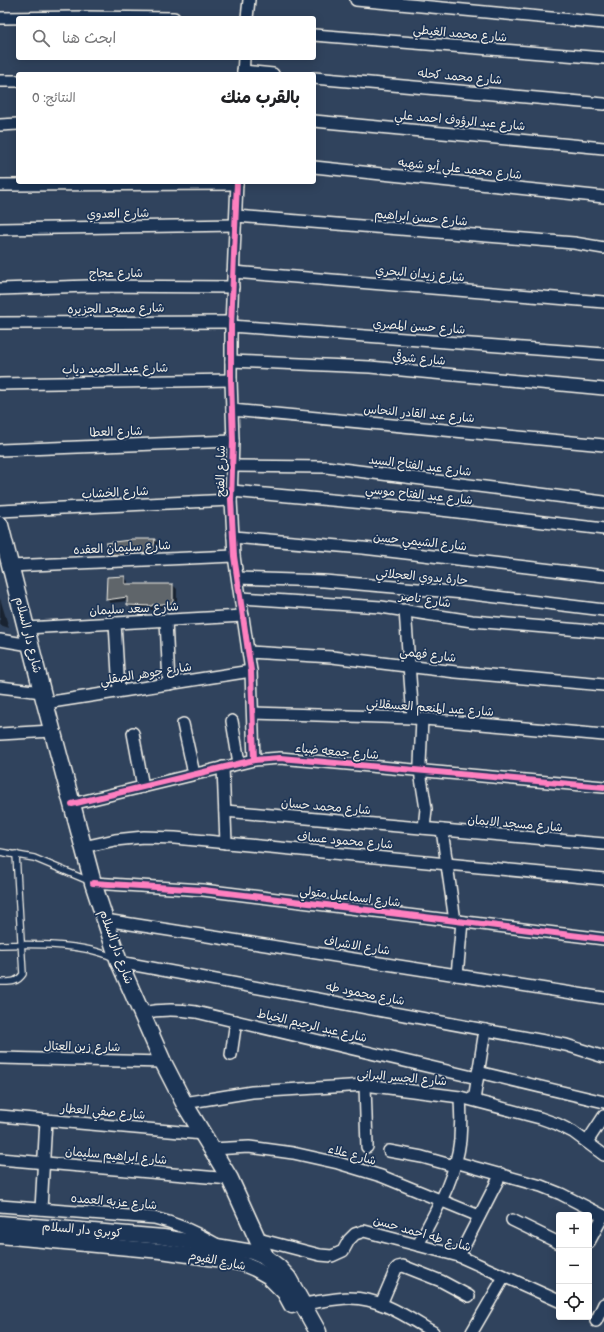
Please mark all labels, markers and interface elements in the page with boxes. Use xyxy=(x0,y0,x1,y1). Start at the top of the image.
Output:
search box xyxy=(16,16,316,60)
street label: شارع محمد الغيطي xyxy=(412,22,508,49)
icon: search xyxy=(30,27,52,49)
text: ابحث هنا xyxy=(62,29,116,48)
street label: شارع محمد كحله xyxy=(417,66,503,89)
text: بالقرب منك xyxy=(221,88,300,108)
text: النتائج: 0 xyxy=(32,90,76,106)
street label: شارع عبد الرؤوف احمد علي xyxy=(394,108,526,137)
street label: شارع محمد علي أبو شهبه xyxy=(397,155,523,186)
street label: شارع العدوي xyxy=(87,206,149,223)
street label: شارع حسن ابراهيم xyxy=(374,206,468,231)
street label: شارع زيدان البحري xyxy=(375,263,465,286)
street label: شارع عجاج xyxy=(89,266,143,282)
street label: شارع مسجد الجزيره xyxy=(67,301,165,318)
street label: شارع حسن المصري xyxy=(372,316,466,339)
street label: شارع شوقي xyxy=(392,349,446,370)
street label: شارع عبد الحميد دياب xyxy=(62,361,168,378)
street label: شارع عبد القادر النحاس xyxy=(363,402,475,427)
street label: شارع العطا xyxy=(89,424,143,441)
street label: شارع الفتح xyxy=(213,445,230,497)
street label: شارع عبد الفتاح السيد xyxy=(368,452,472,481)
street label: شارع عبد الفتاح موسي xyxy=(364,482,473,511)
street label: شارع الخشاب xyxy=(81,484,149,503)
street label: شارع الشيمي حسن xyxy=(372,530,468,557)
street label: شارع سليمان العقده xyxy=(73,538,171,559)
street label: حارة بدوي العجلاتي xyxy=(375,565,469,591)
street label: شارع ناصر xyxy=(397,588,452,612)
street label: شارع دار السلام xyxy=(10,595,45,675)
street label: شارع سعد سليمان xyxy=(89,599,179,620)
street label: شارع فهمي xyxy=(398,644,457,669)
street label: شارع جوهر الصقلي xyxy=(99,659,193,692)
street label: شارع عبد المنعم العسقلاني xyxy=(366,696,494,723)
street label: شارع جمعه ضياء xyxy=(294,741,380,764)
street label: شارع محمد حسان xyxy=(280,796,372,819)
street label: شارع مسجد الايمان xyxy=(467,812,563,837)
street label: شارع محمود عساف xyxy=(296,829,394,854)
street label: شارع اسماعيل متولي xyxy=(298,883,401,914)
street label: شارع دار السلام xyxy=(95,908,136,987)
street label: شارع الاشراف xyxy=(323,933,391,960)
street label: شارع محمود طه xyxy=(324,979,406,1010)
street label: شارع عبد الرحيم الخياط xyxy=(255,1006,369,1047)
street label: شارع زين العتال xyxy=(43,1039,121,1056)
street label: شارع الجسر البرانى xyxy=(356,1067,448,1090)
street label: شارع صفي العطار xyxy=(59,1101,146,1126)
street label: شارع علاء xyxy=(326,1141,378,1170)
street label: شارع ابراهيم سليمان xyxy=(64,1144,168,1169)
street label: شارع عزبه العمده xyxy=(70,1191,158,1214)
map controls xyxy=(556,1212,592,1320)
button: + xyxy=(556,1212,592,1248)
street label: شارع طه احمد حسن xyxy=(371,1213,473,1256)
street label: كوبري دار السلام xyxy=(41,1219,123,1242)
street label: شارع الفيوم xyxy=(187,1248,247,1275)
button: − xyxy=(556,1248,592,1284)
button: locate xyxy=(556,1284,592,1320)

